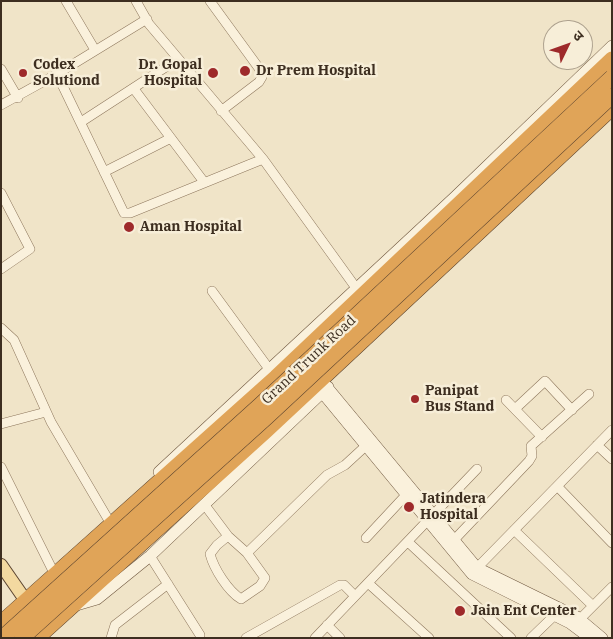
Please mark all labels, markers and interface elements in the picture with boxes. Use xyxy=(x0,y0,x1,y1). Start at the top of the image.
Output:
north arrow xyxy=(543,20,593,70)
text: उ xyxy=(569,27,588,45)
place label: Codex Solutiond xyxy=(33,57,100,90)
place label: Dr. Gopal Hospital xyxy=(138,57,202,90)
place label: Dr Prem Hospital xyxy=(256,63,376,79)
marker: Dr Prem Hospital xyxy=(238,64,252,78)
marker: Dr. Gopal Hospital xyxy=(206,66,220,80)
marker: Codex Solutiond xyxy=(17,67,29,79)
place label: Aman Hospital xyxy=(140,219,242,235)
marker: Aman Hospital xyxy=(122,220,136,234)
street label: Grand Trunk Road xyxy=(258,312,360,408)
place label: Panipat Bus Stand xyxy=(425,383,494,416)
marker: Panipat Bus Stand xyxy=(409,393,421,405)
place label: Jatindera Hospital xyxy=(420,491,486,524)
marker: Jatindera Hospital xyxy=(402,500,416,514)
place label: Jain Ent Center xyxy=(471,603,577,619)
marker: Jain Ent Center xyxy=(453,604,467,618)

